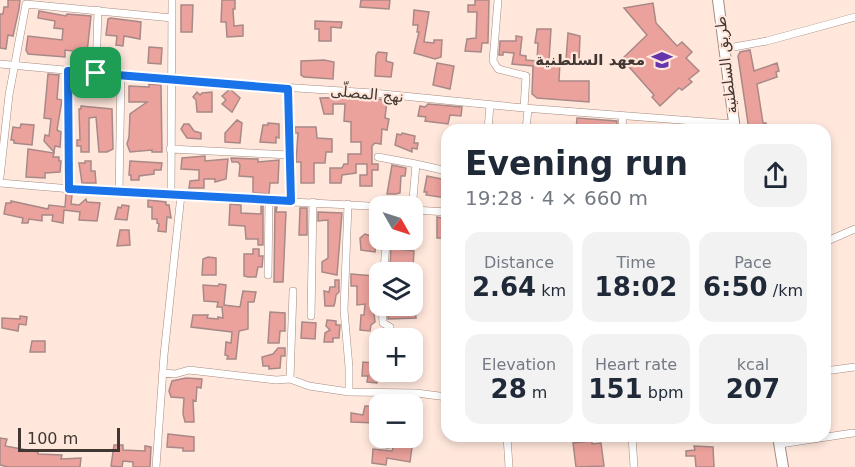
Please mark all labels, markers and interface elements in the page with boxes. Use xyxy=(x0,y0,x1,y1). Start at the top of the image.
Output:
street label: طريق السلطنية xyxy=(711,15,741,115)
pin xyxy=(70,47,121,98)
school or university icon: معهد السلطنية xyxy=(650,48,674,72)
place label: معهد السلطنية xyxy=(535,51,645,69)
icon: arrive xyxy=(79,56,112,89)
street label: نهج المصلّى xyxy=(330,80,405,106)
text: Evening run xyxy=(465,144,688,183)
button: share xyxy=(744,144,807,207)
text: 19:28 · 4 × 660 m xyxy=(465,186,648,210)
north arrow xyxy=(369,196,423,250)
map controls xyxy=(369,196,423,448)
text: Distance xyxy=(484,253,554,272)
text: Time xyxy=(616,253,656,272)
text: Pace xyxy=(734,253,772,272)
button: layers xyxy=(369,262,423,316)
text: 2.64 xyxy=(472,272,536,302)
text: 18:02 xyxy=(595,272,677,302)
text: 6:50 xyxy=(703,272,768,302)
text: km xyxy=(536,281,566,300)
text: /km xyxy=(768,281,803,300)
button: + xyxy=(369,328,423,382)
text: Elevation xyxy=(482,355,556,374)
text: Heart rate xyxy=(595,355,677,374)
text: kcal xyxy=(737,355,769,374)
text: 28 xyxy=(491,374,527,404)
text: 151 xyxy=(588,374,643,404)
text: 207 xyxy=(726,374,780,404)
text: m xyxy=(527,383,547,402)
text: bpm xyxy=(643,383,684,402)
button: − xyxy=(369,394,423,448)
scale bar xyxy=(18,425,120,452)
text: 100 m xyxy=(27,429,78,448)

